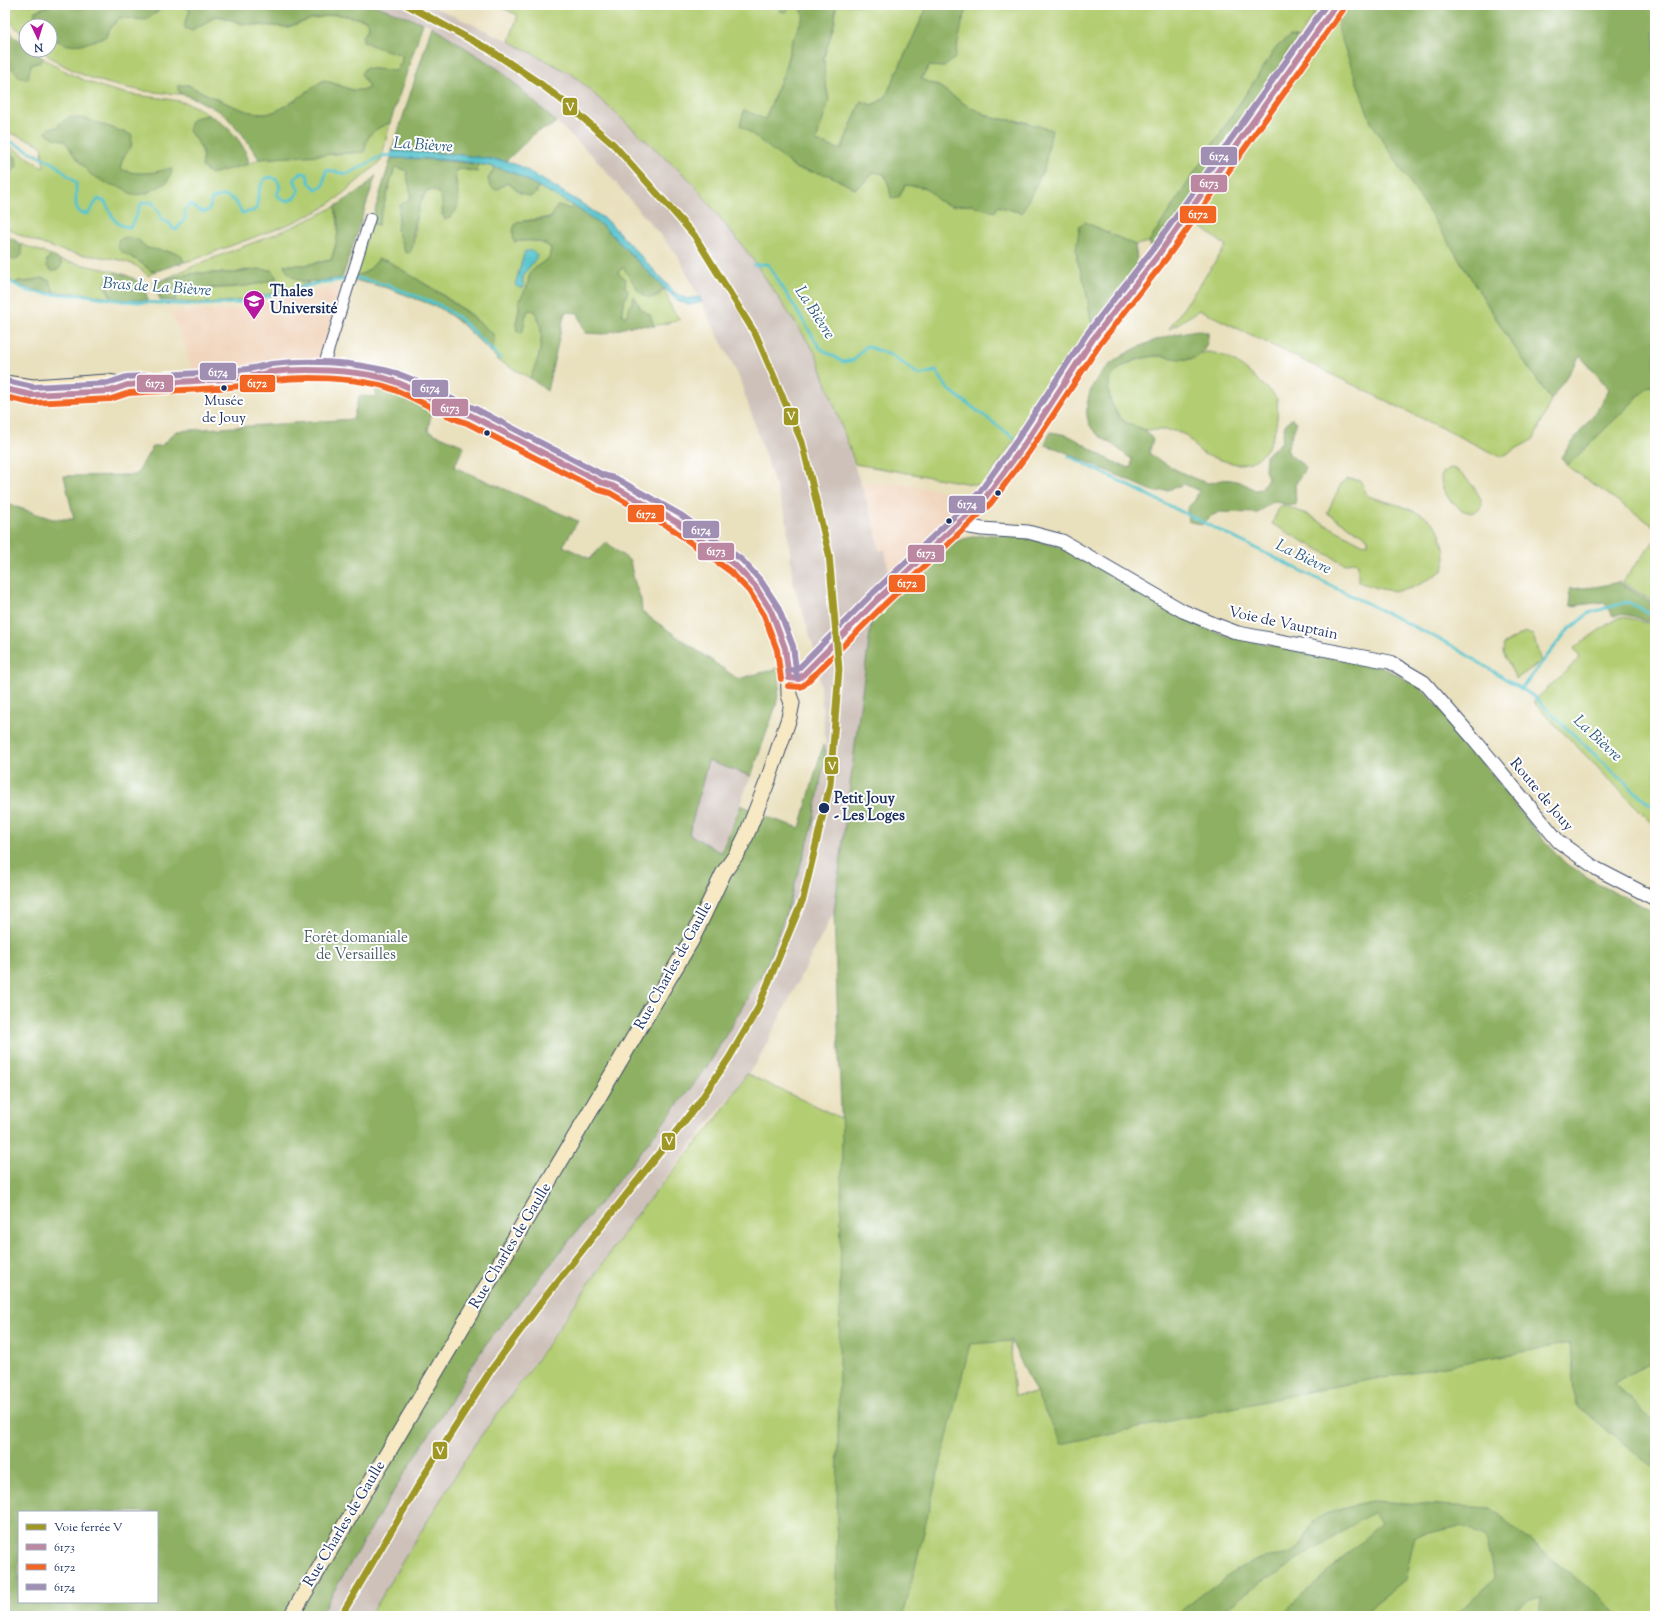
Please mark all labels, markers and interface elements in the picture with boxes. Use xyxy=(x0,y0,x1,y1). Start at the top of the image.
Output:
north arrow xyxy=(18,18,58,58)
text: N xyxy=(33,39,45,55)
line badge: V xyxy=(562,97,578,116)
text: V xyxy=(565,100,575,116)
water label: La Bièvre xyxy=(393,132,453,160)
line badge: 6174 xyxy=(1200,146,1238,166)
text: 6174 xyxy=(1209,149,1229,165)
line badge: 6173 xyxy=(1190,174,1228,193)
text: 6173 xyxy=(1199,176,1219,192)
line badge: 6172 xyxy=(1179,205,1217,224)
text: 6172 xyxy=(1188,207,1209,223)
water label: Bras de La Bièvre xyxy=(102,273,212,303)
place label: Thales Université xyxy=(270,282,338,320)
water label: La Bièvre xyxy=(788,282,840,344)
school or university icon: Thales Université xyxy=(241,288,267,321)
line badge: 6174 xyxy=(199,362,237,381)
text: 6174 xyxy=(208,365,228,381)
line badge: 6173 xyxy=(136,374,174,393)
line badge: 6172 xyxy=(239,374,276,393)
text: 6173 xyxy=(145,376,165,392)
text: 6172 xyxy=(247,376,268,392)
line badge: 6174 xyxy=(411,379,449,398)
text: 6174 xyxy=(420,381,440,397)
marker: Musée de Jouy xyxy=(219,383,229,393)
place label: Musée de Jouy xyxy=(202,392,246,429)
line badge: 6173 xyxy=(431,398,469,417)
text: 6173 xyxy=(440,401,460,417)
line badge: V xyxy=(783,407,799,426)
text: V xyxy=(786,409,796,425)
unlabelled marker xyxy=(482,428,492,438)
unlabelled marker xyxy=(993,488,1003,498)
line badge: 6174 xyxy=(948,495,986,514)
text: 6174 xyxy=(957,497,977,513)
line badge: 6172 xyxy=(627,504,665,523)
text: 6172 xyxy=(636,507,657,523)
unlabelled marker xyxy=(944,516,954,526)
line badge: 6174 xyxy=(682,520,720,539)
text: 6174 xyxy=(691,523,711,539)
water label: La Bièvre xyxy=(1271,535,1335,581)
line badge: 6173 xyxy=(697,542,735,561)
text: 6173 xyxy=(706,544,726,560)
line badge: 6173 xyxy=(907,544,945,563)
text: 6173 xyxy=(916,546,936,562)
line badge: 6172 xyxy=(888,574,926,593)
text: 6172 xyxy=(897,576,918,592)
street label: Voie de Vauptain xyxy=(1226,602,1340,646)
water label: La Bièvre xyxy=(1567,710,1627,768)
street label: Route de Jouy xyxy=(1504,754,1578,837)
line badge: V xyxy=(824,756,839,775)
text: V xyxy=(827,759,837,775)
place label: Petit Jouy - Les Loges xyxy=(834,789,905,827)
marker: Petit Jouy - Les Loges xyxy=(817,801,831,815)
street label: Rue Charles de Gaulle xyxy=(630,898,718,1034)
park label: Forêt domaniale de Versailles xyxy=(304,928,408,966)
line badge: V xyxy=(661,1132,676,1151)
text: V xyxy=(664,1134,674,1150)
street label: Rue Charles de Gaulle xyxy=(465,1179,557,1313)
line badge: V xyxy=(432,1441,448,1460)
text: V xyxy=(435,1444,445,1460)
street label: Rue Charles de Gaulle xyxy=(299,1457,391,1591)
legend xyxy=(18,1511,158,1603)
text: Voie ferrée V xyxy=(54,1519,123,1537)
text: 6173 xyxy=(54,1539,75,1557)
text: 6172 xyxy=(54,1559,76,1577)
text: 6174 xyxy=(54,1579,75,1597)

